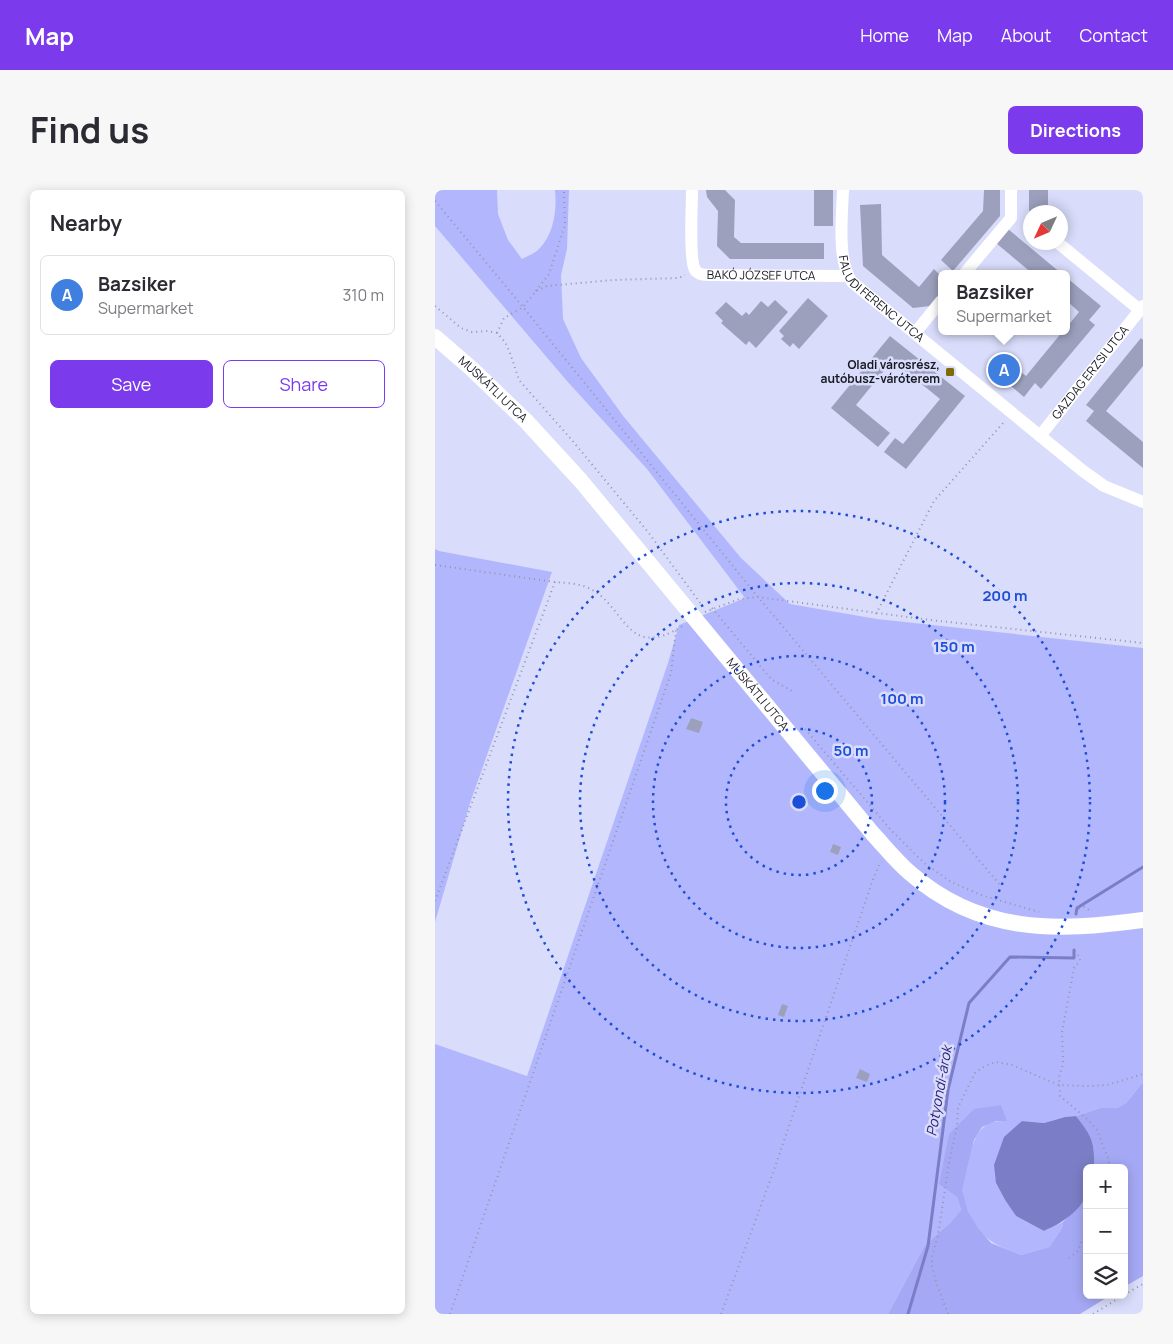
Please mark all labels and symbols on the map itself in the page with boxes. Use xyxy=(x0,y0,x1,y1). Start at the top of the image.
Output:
north arrow xyxy=(1023,205,1068,250)
street label: FALUDI FERENC UTCA xyxy=(835,254,928,346)
street label: BAKÓ JÓZSEF UTCA xyxy=(707,266,816,284)
street label: GAZDAG ERZSI UTCA xyxy=(1047,321,1133,423)
pin: A xyxy=(988,351,1020,389)
street label: MUSKÁTLI UTCA xyxy=(455,352,532,426)
place label: Oladi városrész, autóbusz-váróterem xyxy=(821,356,940,387)
marker: Oladi városrész, autóbusz-váróterem xyxy=(944,366,956,378)
text: 200 m xyxy=(982,585,1028,606)
text: 150 m xyxy=(933,636,975,657)
street label: MUSKÁTLI UTCA xyxy=(723,654,793,734)
text: 100 m xyxy=(881,688,923,709)
text: 50 m xyxy=(833,740,869,761)
your location xyxy=(812,778,838,804)
centre of rings xyxy=(790,793,808,811)
water label: Potyondi-árok xyxy=(921,1042,956,1137)

